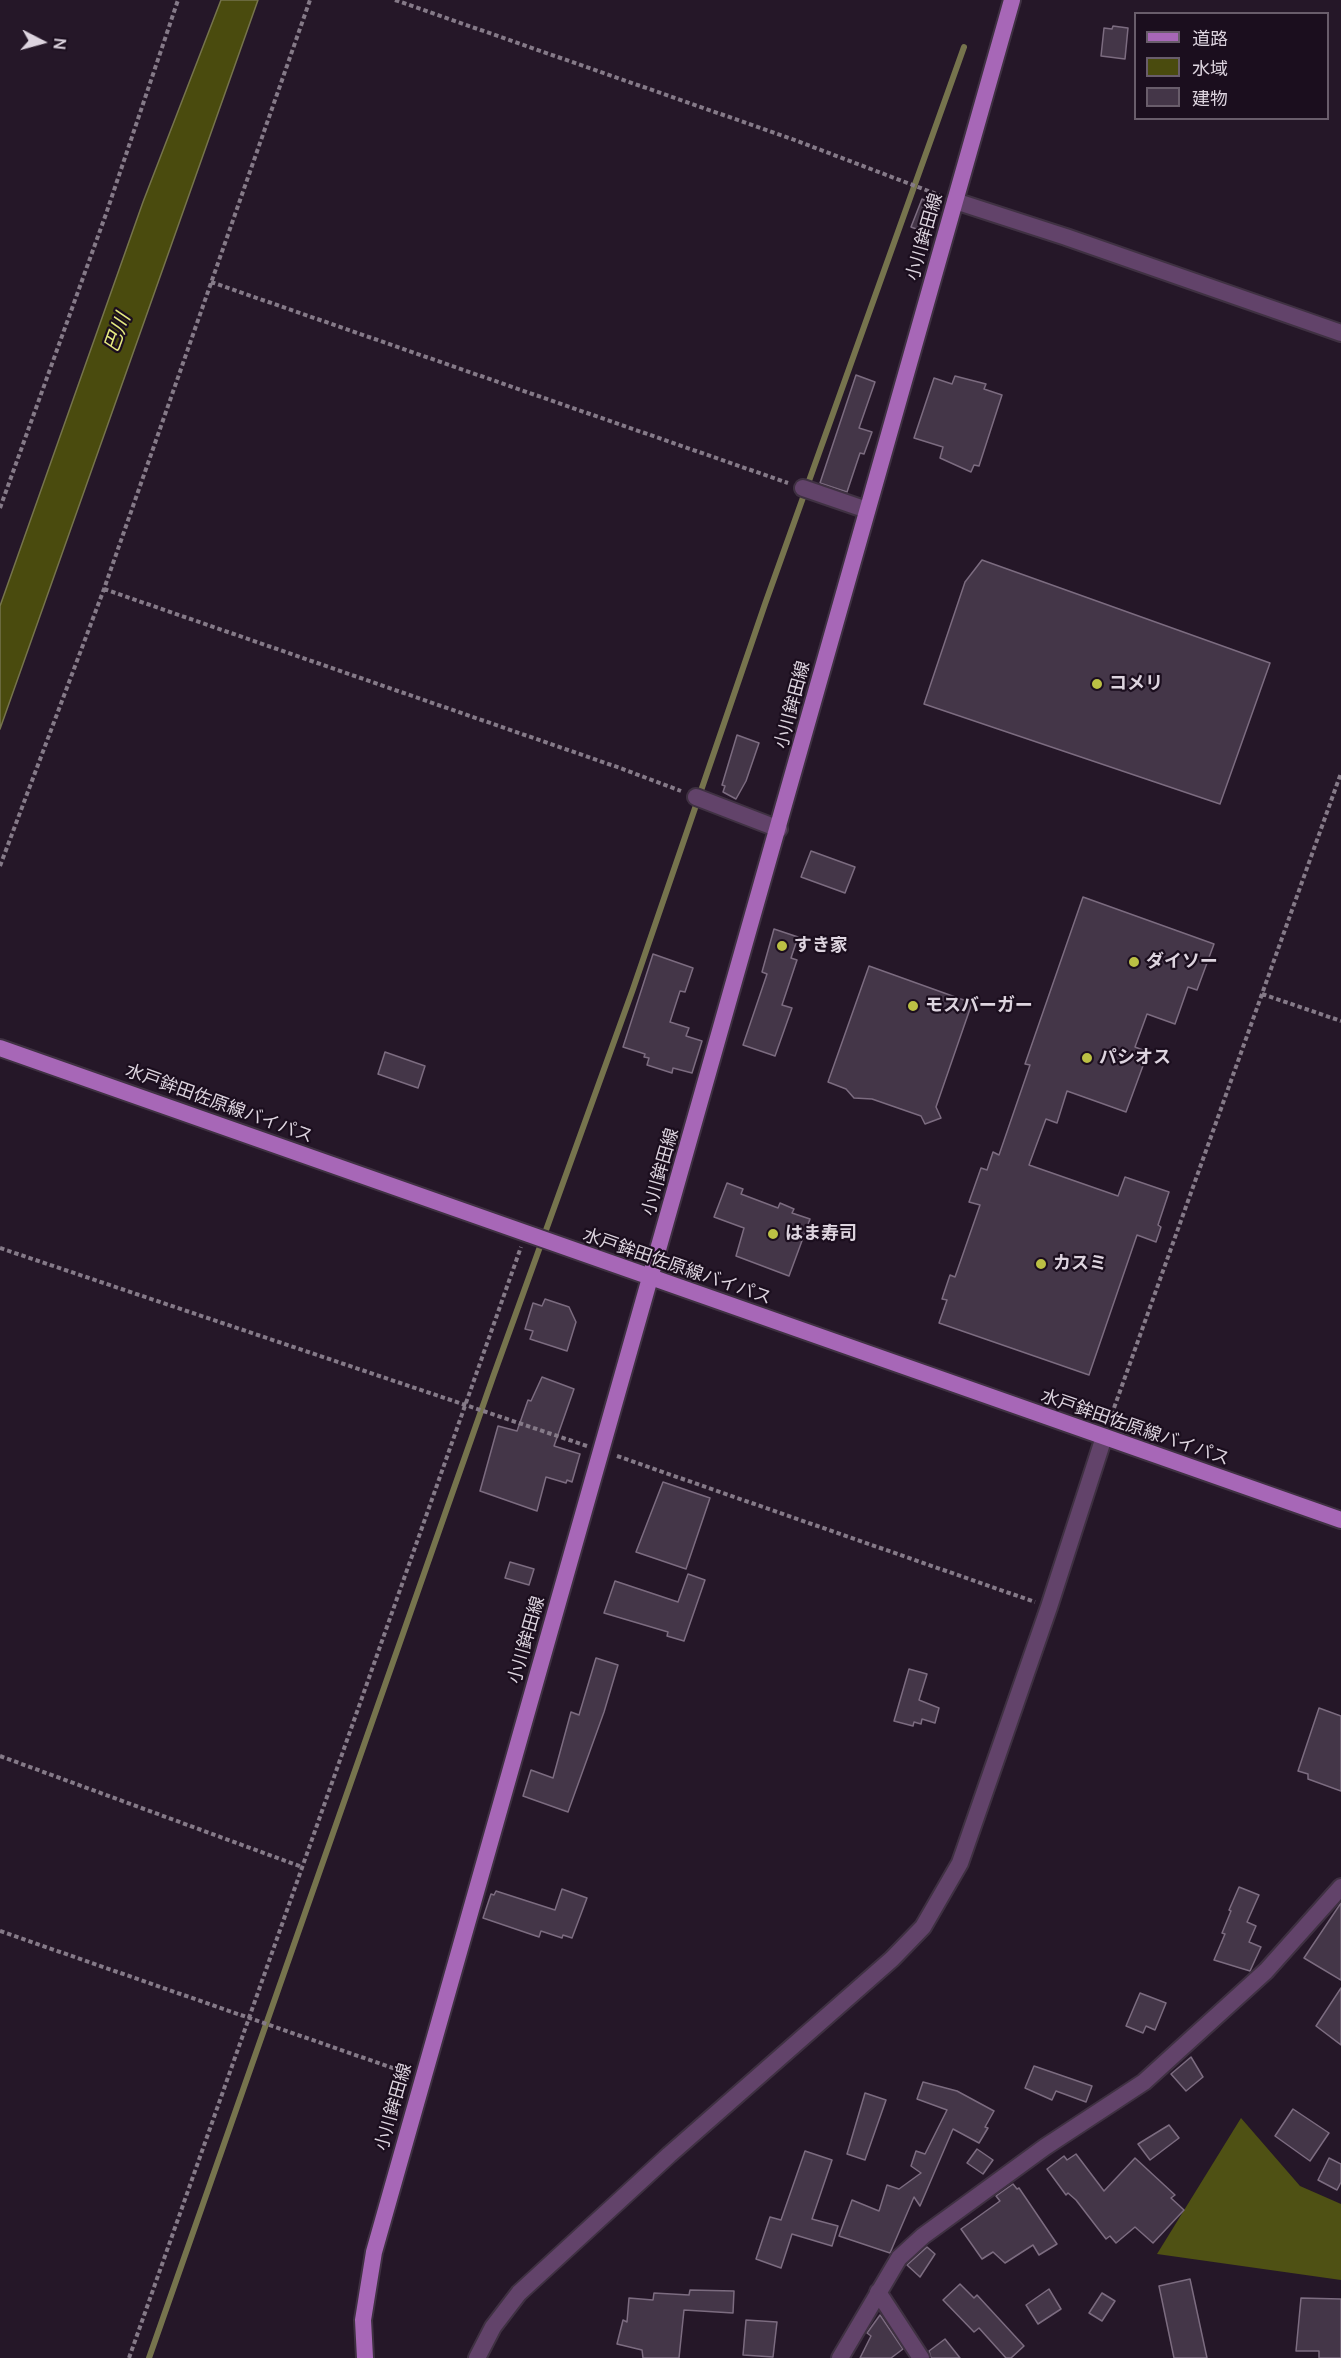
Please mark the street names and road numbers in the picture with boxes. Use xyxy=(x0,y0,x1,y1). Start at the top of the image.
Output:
street label: 小川鉾田線 xyxy=(902,191,948,283)
street label: 小川鉾田線 xyxy=(771,659,815,751)
street label: 水戸鉾田佐原線バイパス xyxy=(122,1060,316,1148)
street label: 小川鉾田線 xyxy=(638,1126,684,1218)
street label: 水戸鉾田佐原線バイパス xyxy=(580,1225,774,1309)
street label: 水戸鉾田佐原線バイパス xyxy=(1038,1386,1232,1470)
street label: 小川鉾田線 xyxy=(504,1594,550,1686)
street label: 小川鉾田線 xyxy=(371,2061,417,2153)

